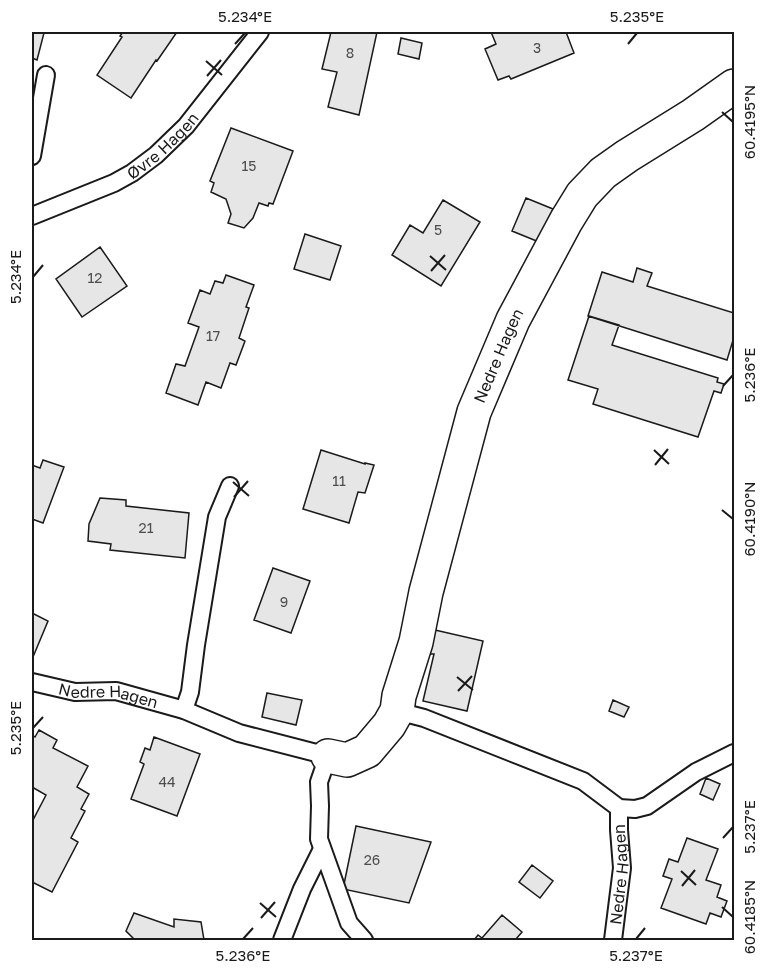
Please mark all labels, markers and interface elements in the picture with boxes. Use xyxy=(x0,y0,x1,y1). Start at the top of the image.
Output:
text: 5.234°E xyxy=(218,7,272,25)
text: 5.235°E xyxy=(610,7,664,25)
house number: 3 xyxy=(533,39,541,56)
house number: 8 xyxy=(346,44,354,61)
text: 60.4195°N xyxy=(740,85,758,159)
street label: Øvre Hagen xyxy=(123,108,203,184)
house number: 15 xyxy=(242,157,256,174)
house number: 5 xyxy=(434,221,442,238)
text: 5.234°E xyxy=(6,250,24,304)
house number: 12 xyxy=(88,269,102,286)
street label: Nedre Hagen xyxy=(469,305,527,406)
house number: 17 xyxy=(206,327,220,344)
text: 5.236°E xyxy=(740,348,758,402)
house number: 11 xyxy=(332,472,346,489)
text: 60.4190°N xyxy=(740,482,758,556)
house number: 21 xyxy=(139,519,154,536)
house number: 9 xyxy=(280,593,288,610)
street label: Nedre Hagen xyxy=(57,679,160,712)
text: 5.235°E xyxy=(6,701,24,755)
house number: 44 xyxy=(158,773,176,790)
text: 5.237°E xyxy=(740,800,758,854)
street label: Nedre Hagen xyxy=(605,824,633,926)
house number: 26 xyxy=(364,851,380,868)
text: 60.4185°N xyxy=(740,880,758,954)
text: 5.236°E xyxy=(216,946,270,964)
text: 5.237°E xyxy=(609,946,663,964)

